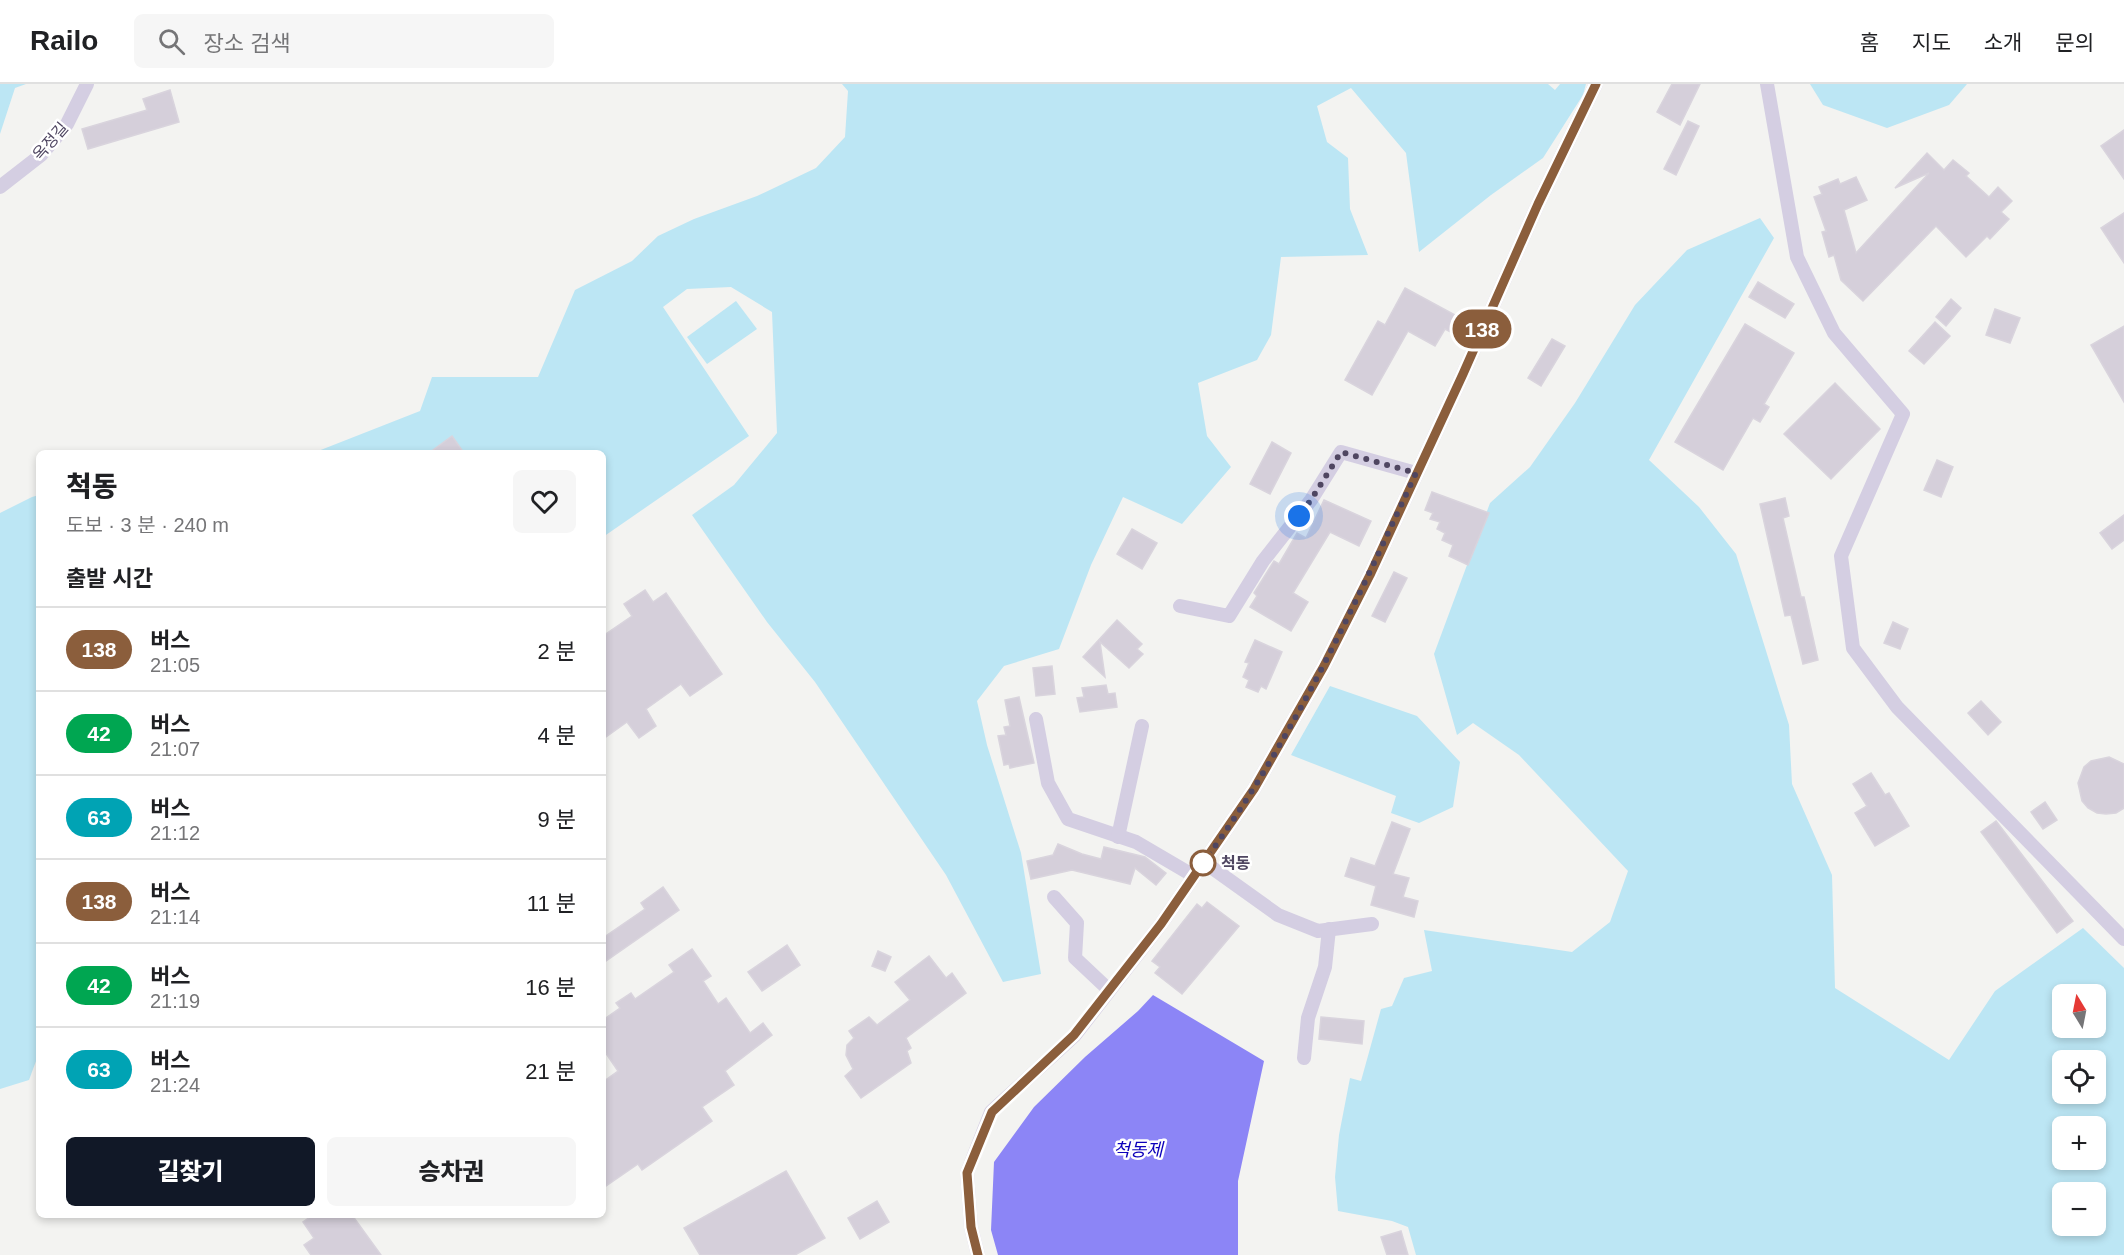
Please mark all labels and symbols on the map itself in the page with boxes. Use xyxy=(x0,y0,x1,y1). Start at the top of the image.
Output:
street label: 옥정길 xyxy=(29,119,71,164)
line badge: 138 xyxy=(1448,310,1516,348)
your location xyxy=(1284,501,1314,531)
marker: 척동 xyxy=(1190,850,1216,876)
place label: 척동 xyxy=(1221,854,1250,872)
north arrow xyxy=(2052,984,2106,1038)
water label: 척동제 xyxy=(1113,1140,1165,1160)

